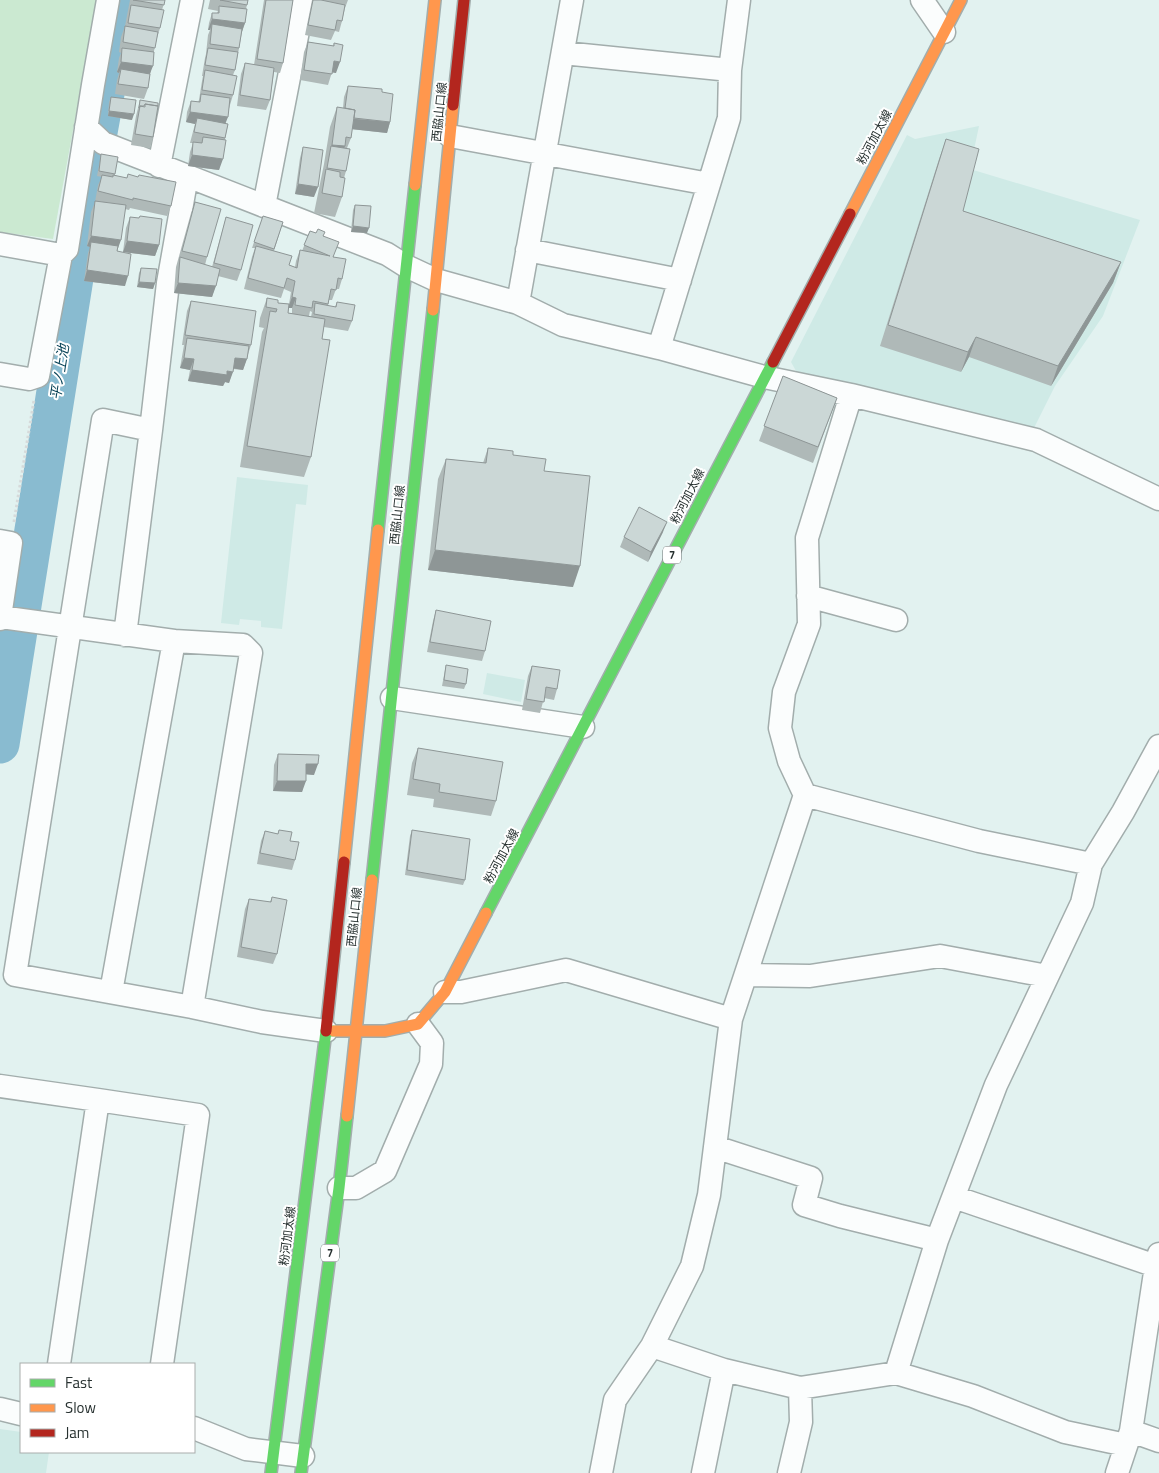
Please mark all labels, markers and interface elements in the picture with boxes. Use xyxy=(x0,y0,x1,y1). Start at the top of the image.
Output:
street label: 西脇山口線 xyxy=(426,81,452,143)
street label: 粉河加太線 xyxy=(852,106,896,168)
water label: 平ノ上池 xyxy=(44,341,74,401)
street label: 粉河加太線 xyxy=(665,465,709,527)
street label: 西脇山口線 xyxy=(384,484,410,546)
road number: 7 xyxy=(663,546,681,564)
street label: 粉河加太線 xyxy=(479,825,523,887)
street label: 西脇山口線 xyxy=(341,886,367,948)
street label: 粉河加太線 xyxy=(274,1205,300,1267)
road number: 7 xyxy=(321,1244,339,1262)
legend xyxy=(20,1363,195,1453)
text: Fast xyxy=(65,1371,93,1394)
text: Slow xyxy=(65,1396,96,1419)
text: Jam xyxy=(65,1421,89,1444)

